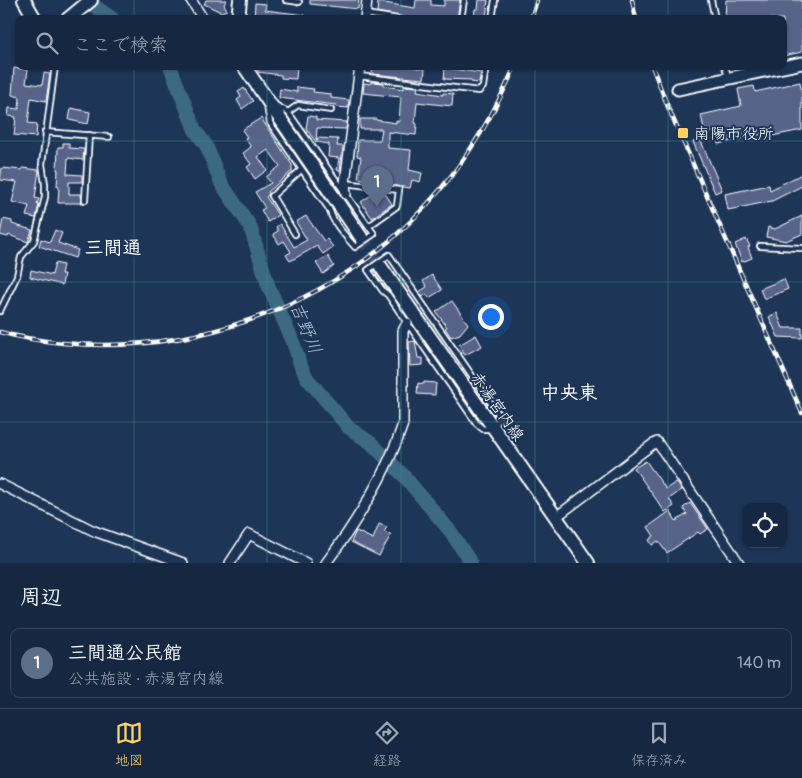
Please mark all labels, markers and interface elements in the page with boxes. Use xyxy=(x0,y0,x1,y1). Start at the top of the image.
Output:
search box xyxy=(15,15,787,70)
icon: search xyxy=(33,29,61,57)
text: ここで検索 xyxy=(73,33,168,57)
place label: 南陽市役所 xyxy=(694,124,774,144)
marker: 南陽市役所 xyxy=(676,126,690,140)
pin: 1 xyxy=(361,166,393,207)
district label: 三間通 xyxy=(84,236,142,260)
water label: 吉野川 xyxy=(284,299,327,358)
your location xyxy=(478,304,504,330)
street label: 赤湯宮内線 xyxy=(466,368,528,445)
district label: 中央東 xyxy=(540,381,598,405)
map controls xyxy=(742,503,787,548)
button: locate xyxy=(742,503,787,548)
text: 周辺 xyxy=(20,584,62,611)
text: 三間通公民館 xyxy=(68,641,182,665)
text: 1 xyxy=(34,653,40,673)
text: 140 m xyxy=(737,653,781,673)
text: 公共施設 · 赤湯宮内線 xyxy=(68,669,224,689)
tab: 地図 xyxy=(115,719,143,769)
tab: 経路 xyxy=(373,719,401,769)
tab: 保存済み xyxy=(631,719,687,769)

